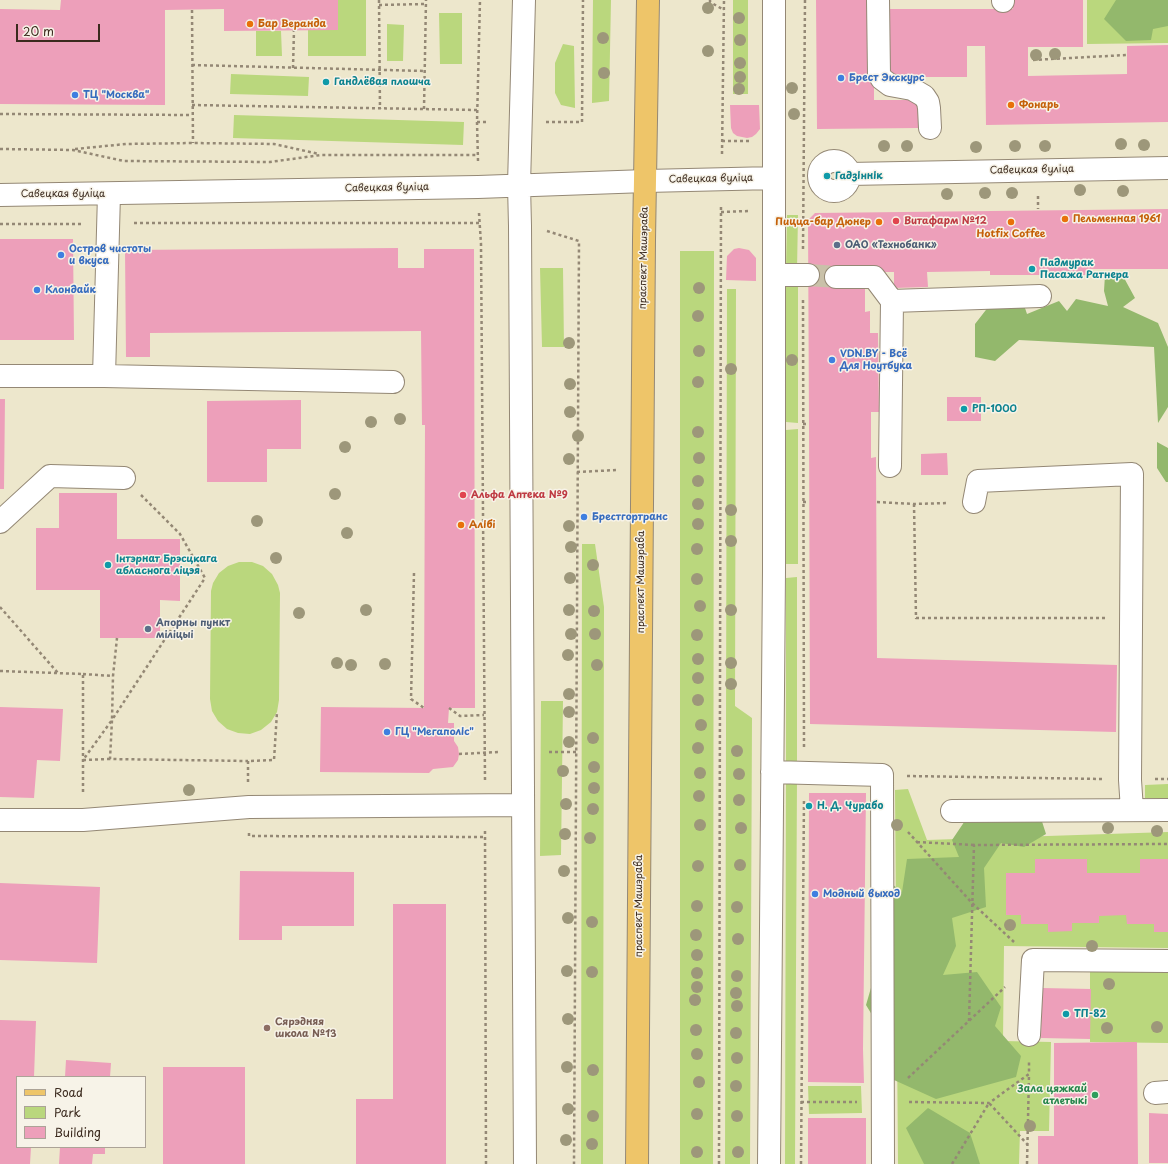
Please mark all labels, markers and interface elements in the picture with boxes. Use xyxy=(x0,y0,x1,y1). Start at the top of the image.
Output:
scale bar xyxy=(18,16,102,42)
place label: Бар Веранда xyxy=(258,18,326,30)
marker: Бар Веранда xyxy=(245,19,255,29)
text: 20 m xyxy=(23,22,54,40)
place label: Брест Экскурс xyxy=(849,72,924,84)
marker: Брест Экскурс xyxy=(836,73,846,83)
place label: Гандлёвая плошча xyxy=(334,76,431,88)
marker: Гандлёвая плошча xyxy=(321,77,331,87)
place label: ТЦ "Москва" xyxy=(83,89,149,101)
marker: ТЦ "Москва" xyxy=(70,90,80,100)
place label: Фонарь xyxy=(1019,99,1059,111)
marker: Фонарь xyxy=(1006,100,1016,110)
street label: Савецкая вуліца xyxy=(990,163,1074,177)
place label: Гадзіннік xyxy=(835,170,883,182)
marker: Гадзіннік xyxy=(822,171,832,181)
street label: Савецкая вуліца xyxy=(669,172,753,186)
street label: Савецкая вуліца xyxy=(345,181,429,195)
street label: Савецкая вуліца xyxy=(21,188,105,200)
street label: праспект Машэрава xyxy=(637,207,651,309)
place label: Пельменная 1961 xyxy=(1073,213,1161,225)
marker: Пельменная 1961 xyxy=(1060,214,1070,224)
place label: Витафарм №12 xyxy=(904,215,987,227)
place label: Пицца-бар Дюнер xyxy=(775,216,871,228)
marker: Витафарм №12 xyxy=(891,216,901,226)
marker: Пицца-бар Дюнер xyxy=(874,217,884,227)
marker: Hotfix Coffee xyxy=(1006,217,1016,227)
place label: Hotfix Coffee xyxy=(977,228,1045,240)
place label: ОАО «Технобанк» xyxy=(845,239,937,251)
marker: ОАО «Технобанк» xyxy=(832,240,842,250)
place label: Остров чистоты и вкуса xyxy=(69,243,151,266)
marker: Остров чистоты и вкуса xyxy=(56,250,66,260)
place label: Падмурак Пасажа Ратнера xyxy=(1040,257,1129,280)
marker: Падмурак Пасажа Ратнера xyxy=(1027,264,1037,274)
place label: Клондайк xyxy=(45,284,96,296)
marker: Клондайк xyxy=(32,285,42,295)
place label: VDN.BY - Всё Для Ноутбука xyxy=(840,348,912,372)
marker: VDN.BY - Всё Для Ноутбука xyxy=(827,355,837,365)
place label: РП-1000 xyxy=(972,403,1017,415)
marker: РП-1000 xyxy=(959,404,969,414)
place label: Альфа Аптека №9 xyxy=(471,489,568,501)
marker: Альфа Аптека №9 xyxy=(458,490,468,500)
place label: Брестгортранс xyxy=(592,511,668,523)
marker: Брестгортранс xyxy=(579,512,589,522)
place label: Алібі xyxy=(469,519,495,531)
marker: Алібі xyxy=(456,520,466,530)
street label: праспект Машэрава xyxy=(635,531,647,633)
place label: Інтэрнат Брэсцкага абласнога ліцэя xyxy=(116,553,218,576)
marker: Інтэрнат Брэсцкага абласнога ліцэя xyxy=(103,560,113,570)
place label: Апорны пункт міліцыі xyxy=(156,617,230,640)
marker: Апорны пункт міліцыі xyxy=(143,624,153,634)
place label: ГЦ "Мегаполіс" xyxy=(395,726,474,738)
marker: ГЦ "Мегаполіс" xyxy=(382,727,392,737)
place label: Н. Д. Чурабо xyxy=(817,800,883,812)
marker: Н. Д. Чурабо xyxy=(804,801,814,811)
street label: праспект Машэрава xyxy=(633,855,645,957)
place label: Модный выход xyxy=(823,888,900,900)
marker: Модный выход xyxy=(810,889,820,899)
place label: ТП-82 xyxy=(1074,1008,1106,1020)
marker: ТП-82 xyxy=(1061,1009,1071,1019)
place label: Сярэдняя школа №13 xyxy=(275,1016,336,1040)
marker: Сярэдняя школа №13 xyxy=(262,1023,272,1033)
legend xyxy=(16,1076,146,1148)
text: Road xyxy=(54,1083,83,1101)
place label: Зала цяжкай атлетыкі xyxy=(1018,1083,1087,1106)
marker: Зала цяжкай атлетыкі xyxy=(1090,1090,1100,1100)
text: Park xyxy=(54,1103,81,1121)
text: Building xyxy=(54,1123,101,1141)

